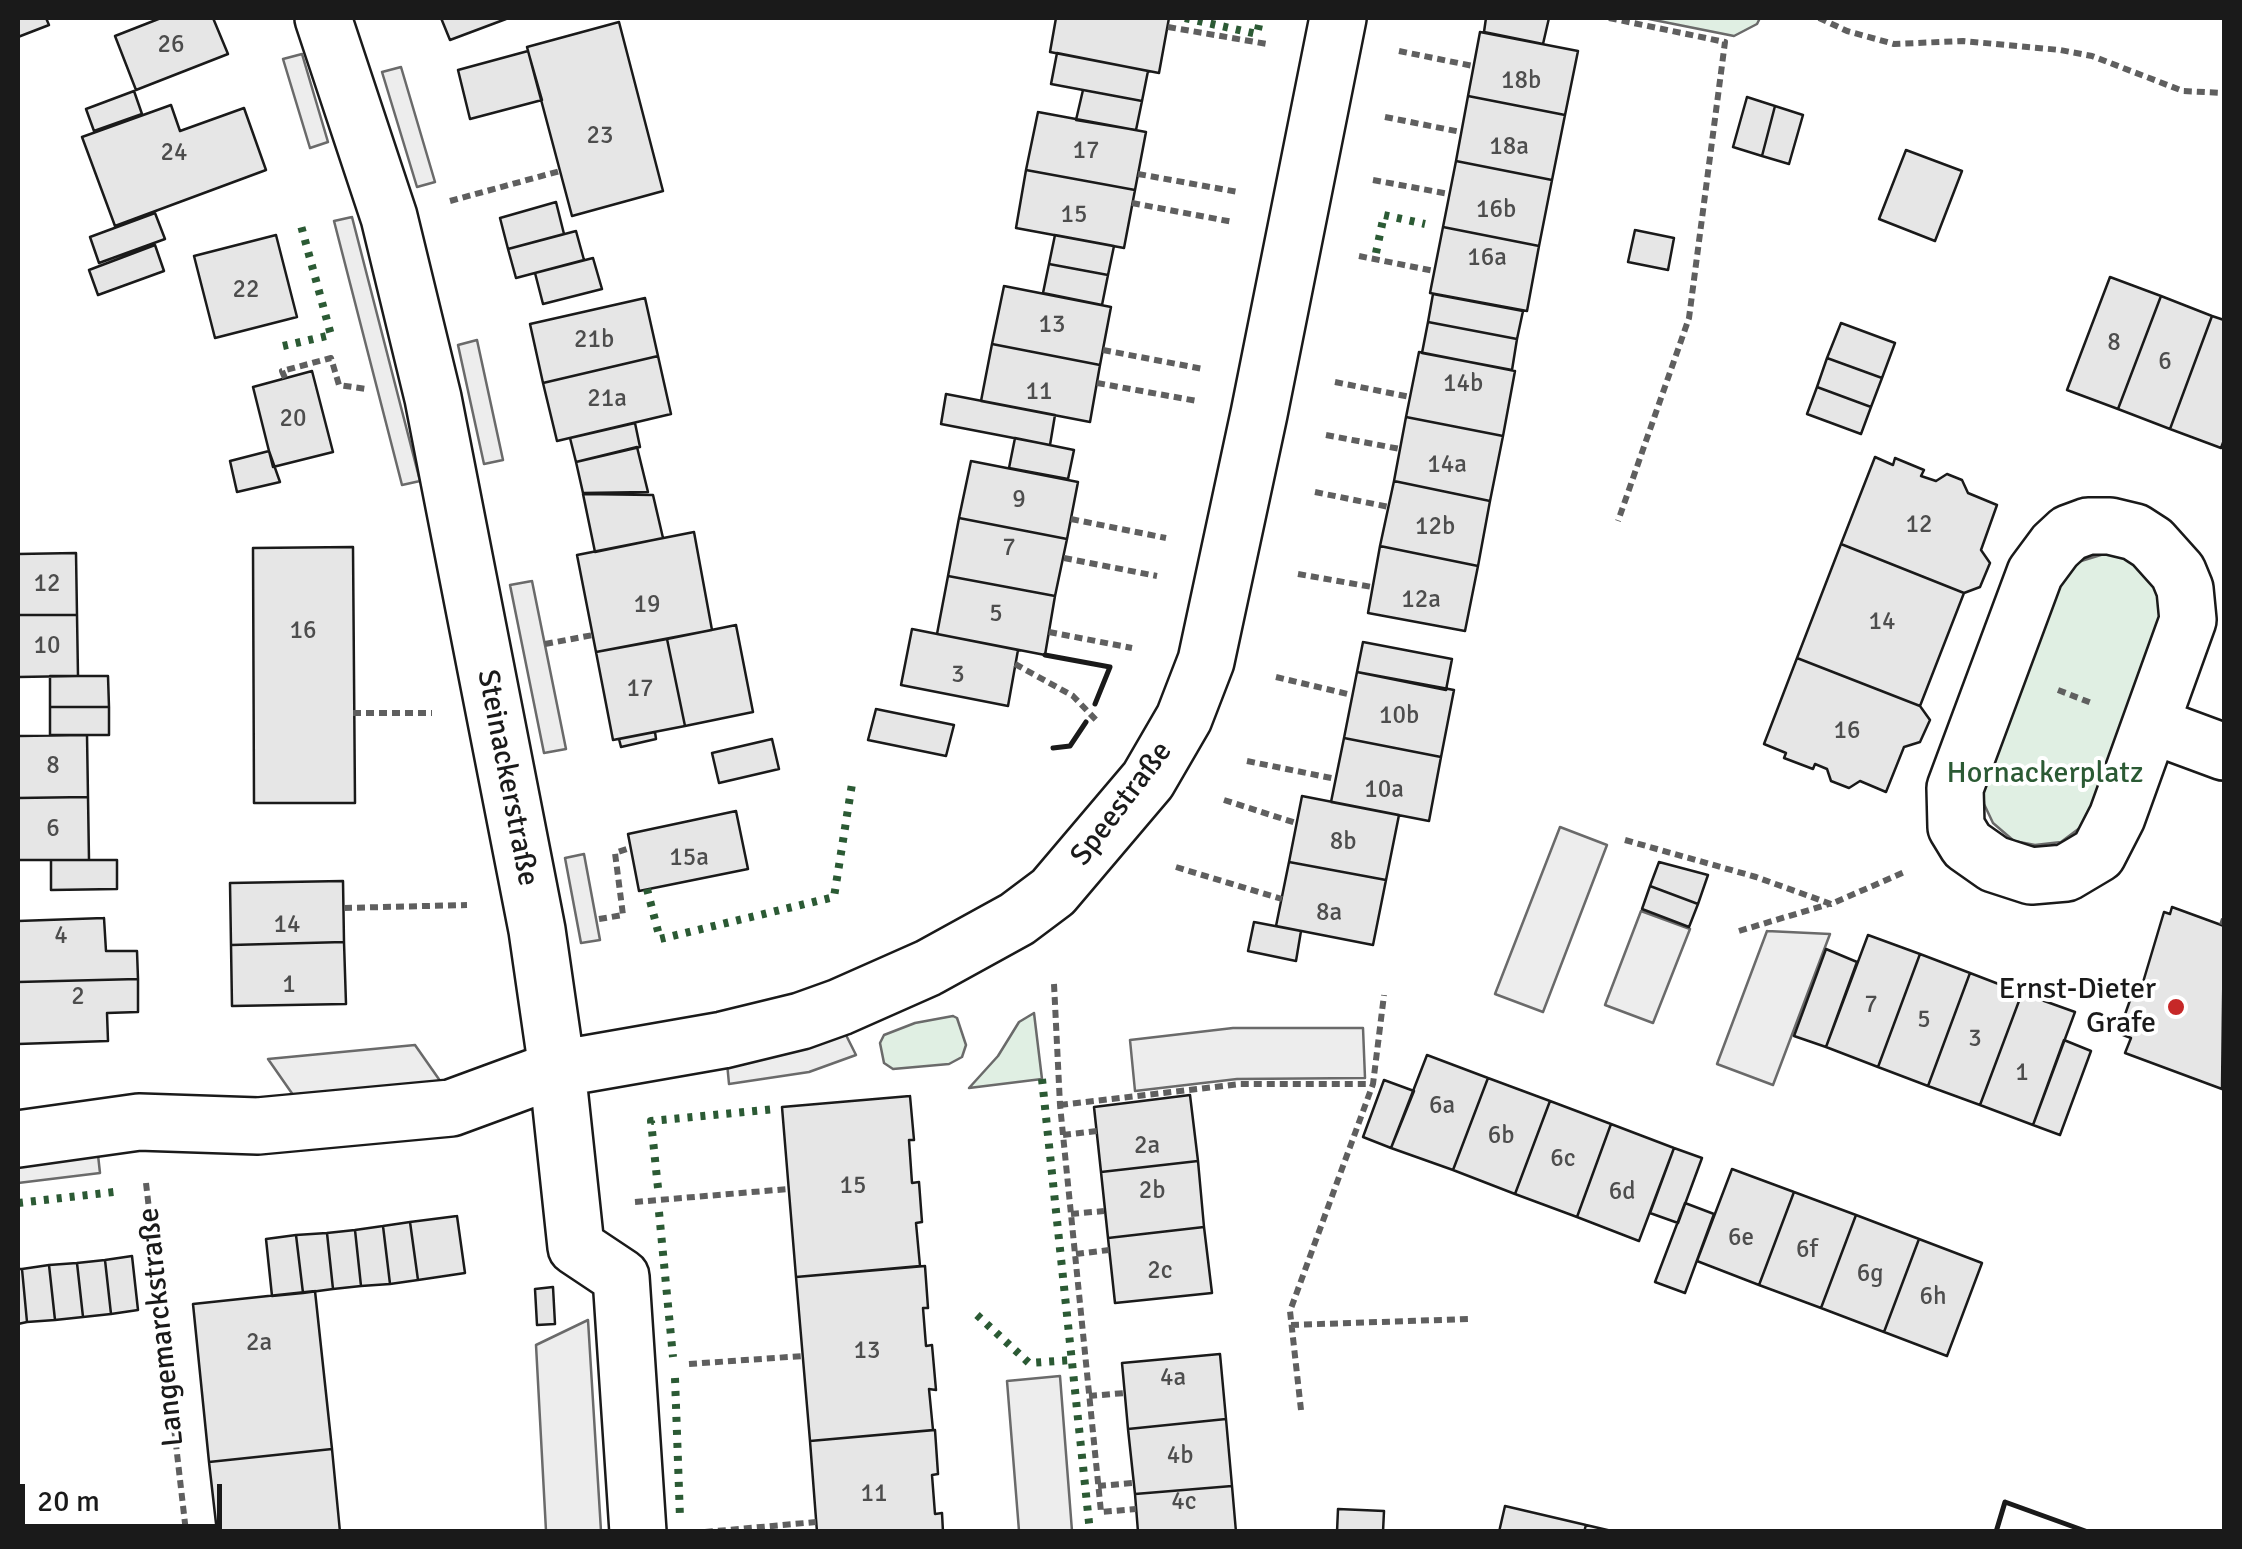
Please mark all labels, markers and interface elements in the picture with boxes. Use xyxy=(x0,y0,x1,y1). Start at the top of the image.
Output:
house number: 26 xyxy=(158,30,184,60)
house number: 18b xyxy=(1501,66,1541,96)
house number: 23 xyxy=(587,121,613,151)
house number: 18a xyxy=(1489,132,1529,162)
house number: 17 xyxy=(1073,136,1099,166)
house number: 24 xyxy=(161,138,187,168)
house number: 16b xyxy=(1476,195,1516,225)
house number: 15 xyxy=(1061,200,1087,230)
house number: 16a xyxy=(1467,243,1507,273)
house number: 22 xyxy=(233,275,259,305)
house number: 13 xyxy=(1039,310,1065,340)
house number: 21b xyxy=(574,325,614,355)
house number: 8 xyxy=(2107,328,2121,358)
house number: 6 xyxy=(2158,347,2172,377)
house number: 14b xyxy=(1443,369,1483,399)
house number: 11 xyxy=(1026,377,1052,407)
house number: 21a xyxy=(587,384,627,414)
house number: 20 xyxy=(280,404,306,434)
house number: 14a xyxy=(1427,450,1467,480)
house number: 9 xyxy=(1012,485,1026,515)
house number: 12 xyxy=(1906,510,1932,540)
house number: 12b xyxy=(1415,512,1455,542)
house number: 7 xyxy=(1002,533,1016,563)
house number: 12 xyxy=(34,569,60,599)
house number: 12a xyxy=(1401,585,1441,615)
house number: 19 xyxy=(634,590,660,620)
house number: 5 xyxy=(989,599,1003,629)
house number: 14 xyxy=(1869,607,1895,637)
house number: 16 xyxy=(290,616,316,646)
house number: 10 xyxy=(34,631,60,661)
house number: 3 xyxy=(951,660,965,690)
street label: Steinackerstraße xyxy=(468,667,546,889)
house number: 17 xyxy=(627,674,653,704)
house number: 10b xyxy=(1379,701,1419,731)
house number: 16 xyxy=(1834,716,1860,746)
street label: Speestraße xyxy=(1064,735,1180,873)
house number: 8 xyxy=(46,751,60,781)
park label: Hornackerplatz xyxy=(1947,756,2143,792)
house number: 10a xyxy=(1364,775,1404,805)
house number: 6 xyxy=(46,814,60,844)
house number: 8b xyxy=(1330,827,1356,857)
house number: 15a xyxy=(669,843,709,873)
house number: 8a xyxy=(1316,898,1342,928)
house number: 14 xyxy=(274,910,300,940)
house number: 4 xyxy=(54,921,68,951)
house number: 1 xyxy=(282,970,296,1000)
place label: Ernst-Dieter Grafe xyxy=(1999,972,2156,1042)
house number: 2 xyxy=(71,982,85,1012)
house number: 7 xyxy=(1864,990,1878,1020)
marker: Ernst-Dieter Grafe xyxy=(2165,996,2187,1018)
house number: 5 xyxy=(1917,1005,1931,1035)
house number: 3 xyxy=(1968,1024,1982,1054)
house number: 1 xyxy=(2015,1058,2029,1088)
house number: 6a xyxy=(1429,1091,1455,1121)
house number: 6b xyxy=(1488,1121,1514,1151)
house number: 2a xyxy=(1134,1131,1160,1161)
house number: 6c xyxy=(1550,1144,1576,1174)
house number: 15 xyxy=(840,1171,866,1201)
house number: 2b xyxy=(1139,1176,1165,1206)
house number: 6d xyxy=(1609,1177,1635,1207)
street label: Langemarckstraße xyxy=(132,1206,192,1448)
house number: 6e xyxy=(1728,1223,1754,1253)
house number: 6f xyxy=(1796,1235,1818,1265)
house number: 2c xyxy=(1147,1256,1173,1286)
house number: 6g xyxy=(1857,1259,1883,1289)
house number: 6h xyxy=(1919,1282,1947,1312)
house number: 2a xyxy=(246,1328,272,1358)
house number: 13 xyxy=(854,1336,880,1366)
house number: 4a xyxy=(1160,1363,1186,1393)
house number: 4b xyxy=(1167,1441,1193,1471)
scale bar xyxy=(25,1464,228,1526)
house number: 11 xyxy=(861,1479,887,1509)
text: 20 m xyxy=(37,1483,100,1520)
house number: 4c xyxy=(1171,1487,1197,1517)

